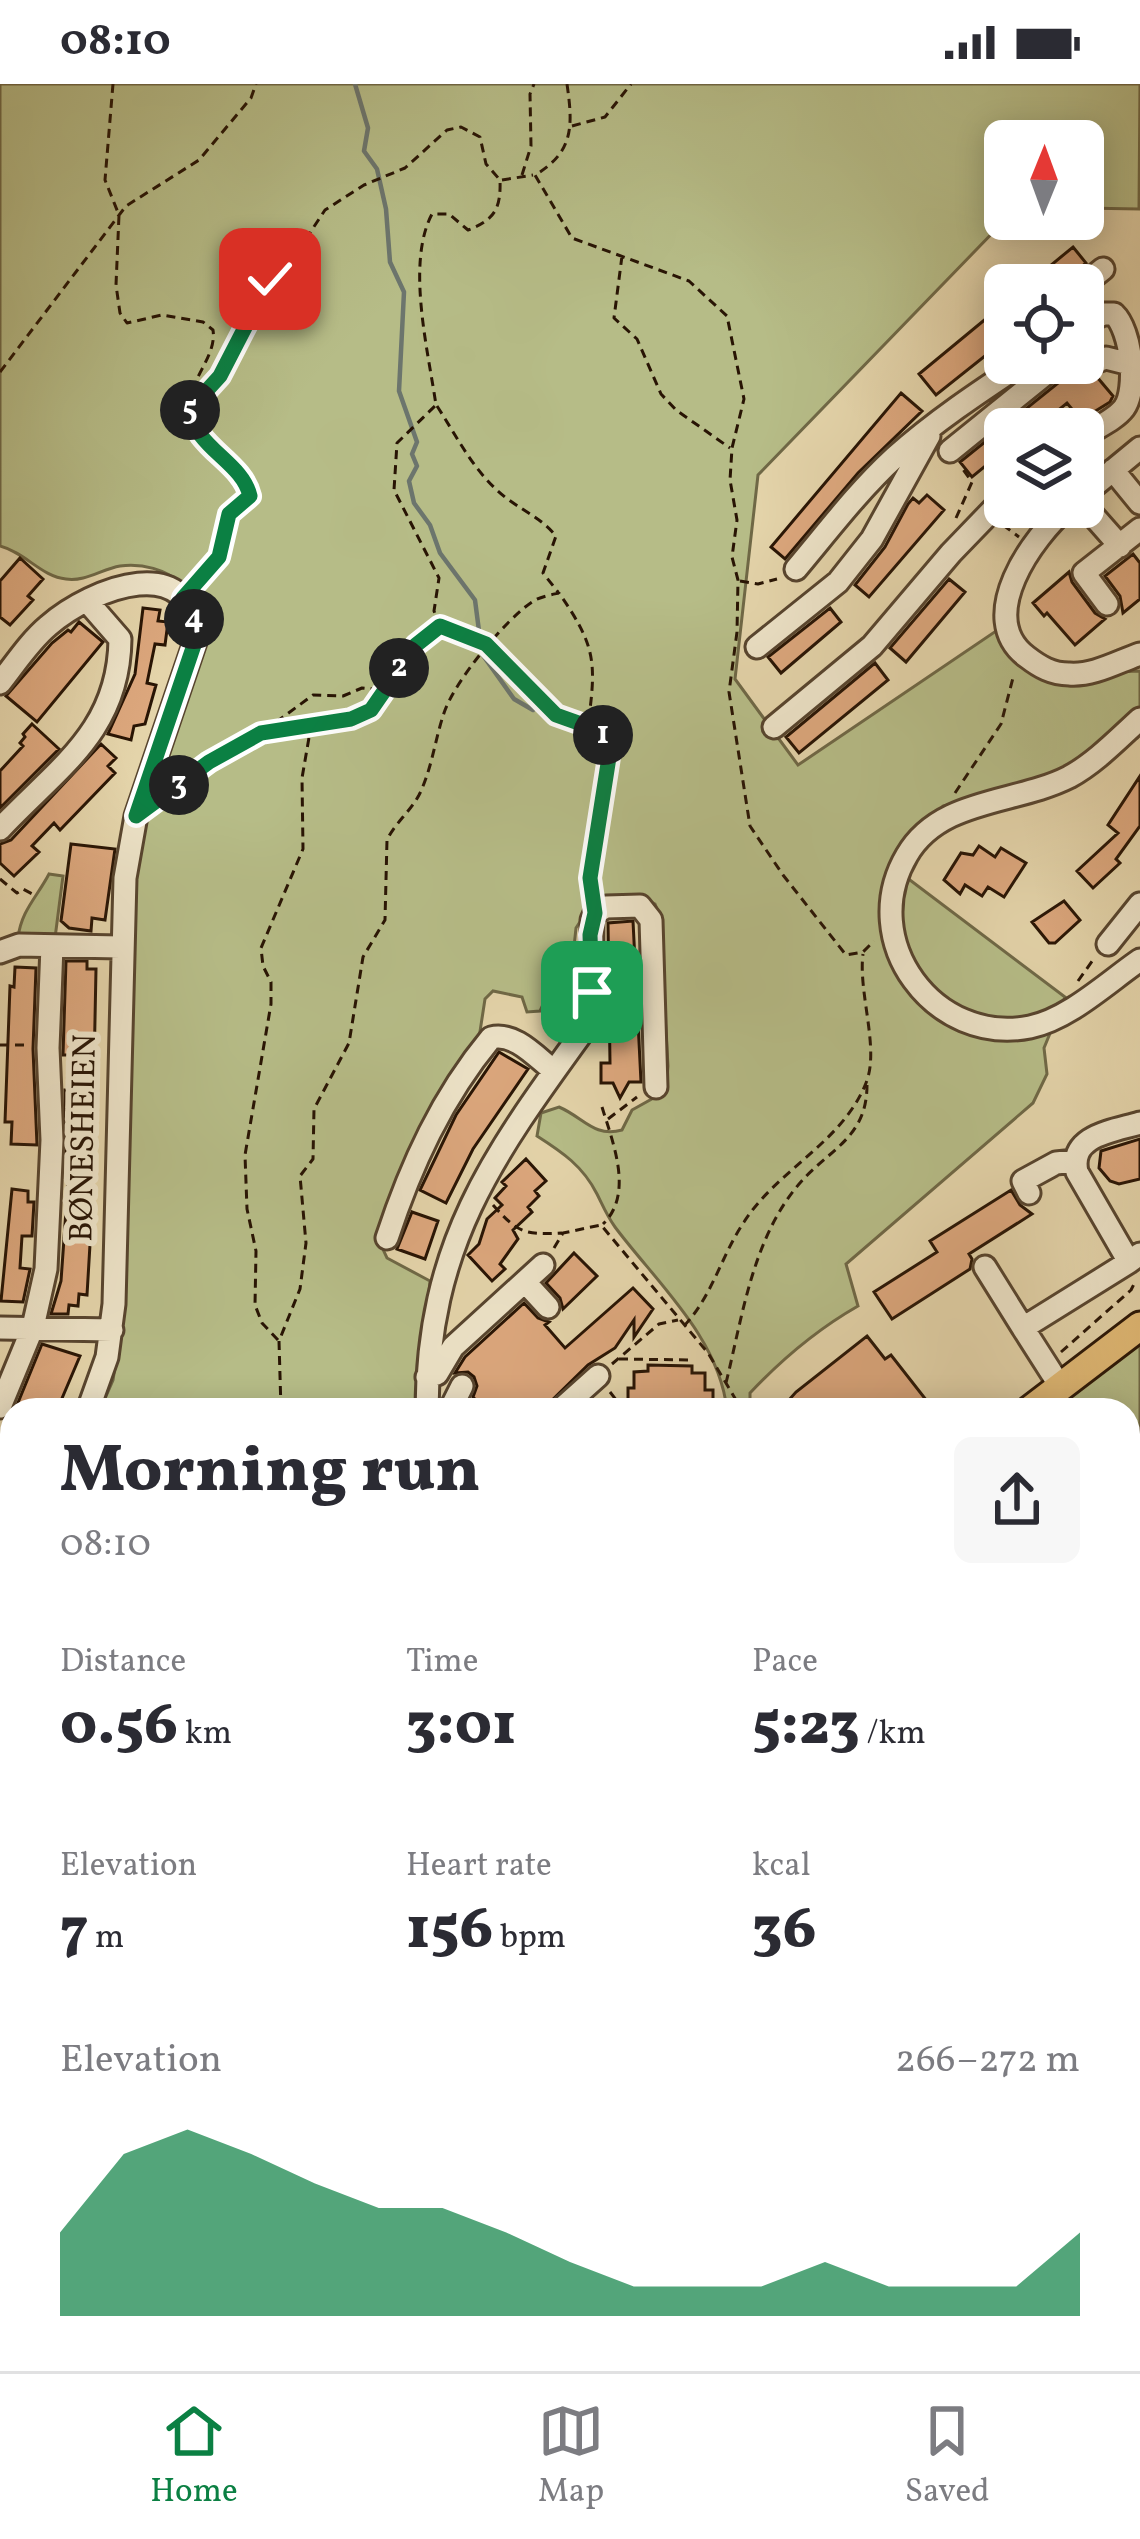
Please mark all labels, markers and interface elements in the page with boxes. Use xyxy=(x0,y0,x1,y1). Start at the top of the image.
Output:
text: 08:10 xyxy=(60,11,171,74)
north arrow xyxy=(984,120,1104,240)
map controls xyxy=(984,120,1104,528)
pin xyxy=(219,228,321,330)
icon: check xyxy=(237,246,303,312)
button: locate xyxy=(984,264,1104,384)
pin: 5 xyxy=(160,380,220,440)
text: 5 xyxy=(182,387,198,433)
button: layers xyxy=(984,408,1104,528)
pin: 4 xyxy=(164,589,224,649)
text: 4 xyxy=(184,596,204,642)
pin: 2 xyxy=(369,638,429,698)
text: 2 xyxy=(390,645,408,691)
pin: 1 xyxy=(573,705,633,765)
text: 1 xyxy=(596,712,610,758)
pin: 3 xyxy=(149,755,209,815)
text: 3 xyxy=(171,762,187,808)
pin xyxy=(541,941,643,1043)
icon: arrive xyxy=(559,959,625,1025)
street label: BØNESHEIEN xyxy=(60,1034,110,1242)
text: Morning run xyxy=(60,1427,481,1519)
button: share xyxy=(954,1437,1080,1563)
text: 08:10 xyxy=(60,1518,151,1572)
text: Distance xyxy=(60,1640,186,1686)
text: Time xyxy=(406,1640,478,1686)
text: Pace xyxy=(752,1640,818,1686)
text: 0.56 xyxy=(60,1686,178,1769)
text: 3:01 xyxy=(406,1686,517,1769)
text: 5:23 xyxy=(752,1686,860,1769)
text: km xyxy=(178,1712,232,1758)
text: /km xyxy=(860,1712,926,1758)
text: Elevation xyxy=(60,1844,197,1890)
text: Heart rate xyxy=(406,1844,552,1890)
text: kcal xyxy=(752,1844,811,1890)
text: 7 xyxy=(60,1890,89,1973)
text: 156 xyxy=(406,1890,493,1973)
text: 36 xyxy=(752,1890,817,1973)
text: m xyxy=(89,1916,124,1962)
text: bpm xyxy=(493,1916,566,1962)
text: Elevation xyxy=(60,2034,222,2088)
text: 266–272 m xyxy=(895,2034,1080,2088)
tab: Home xyxy=(150,2398,238,2516)
tab: Map xyxy=(538,2398,604,2516)
tab: Saved xyxy=(905,2398,990,2516)

